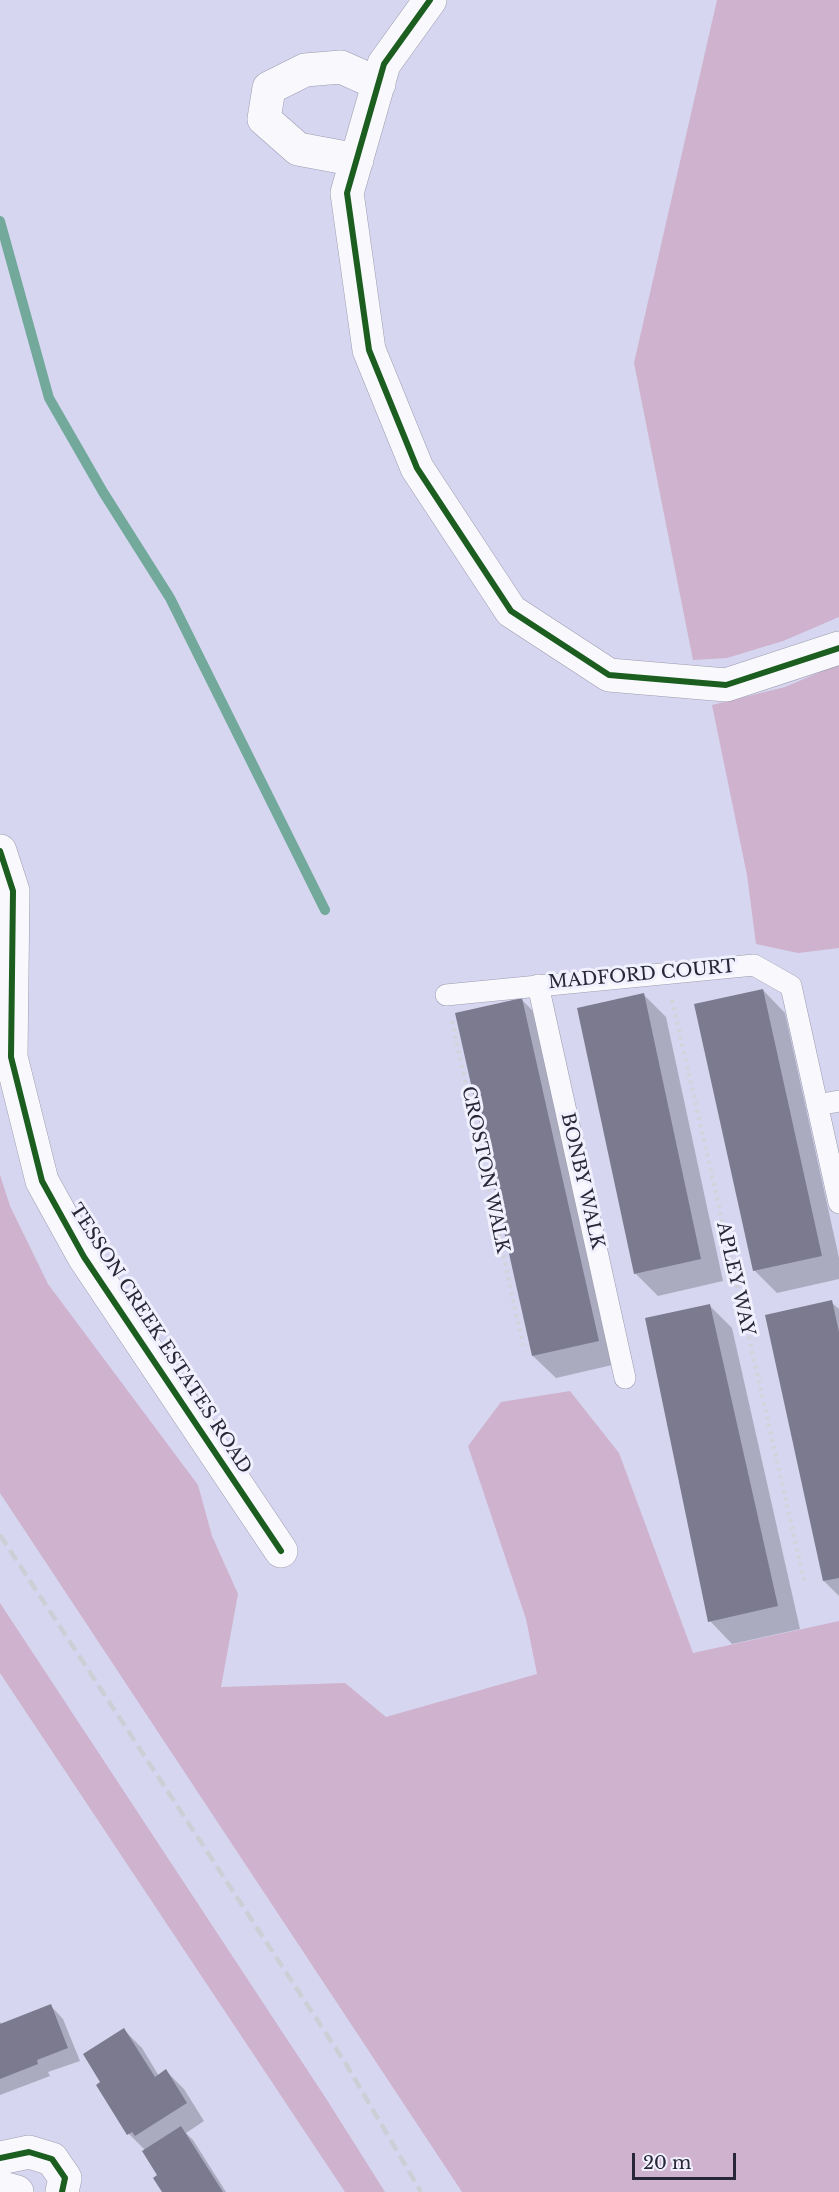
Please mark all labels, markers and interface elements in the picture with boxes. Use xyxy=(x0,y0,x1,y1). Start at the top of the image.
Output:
street label: MADFORD COURT xyxy=(547,956,737,994)
street label: CROSTON WALK xyxy=(457,1085,513,1255)
street label: BONBY WALK xyxy=(556,1111,608,1251)
street label: TESSON CREEK ESTATES ROAD xyxy=(64,1200,256,1478)
street label: APLEY WAY xyxy=(711,1220,759,1338)
scale bar xyxy=(635,2141,738,2179)
text: 20 m xyxy=(643,2152,691,2174)

